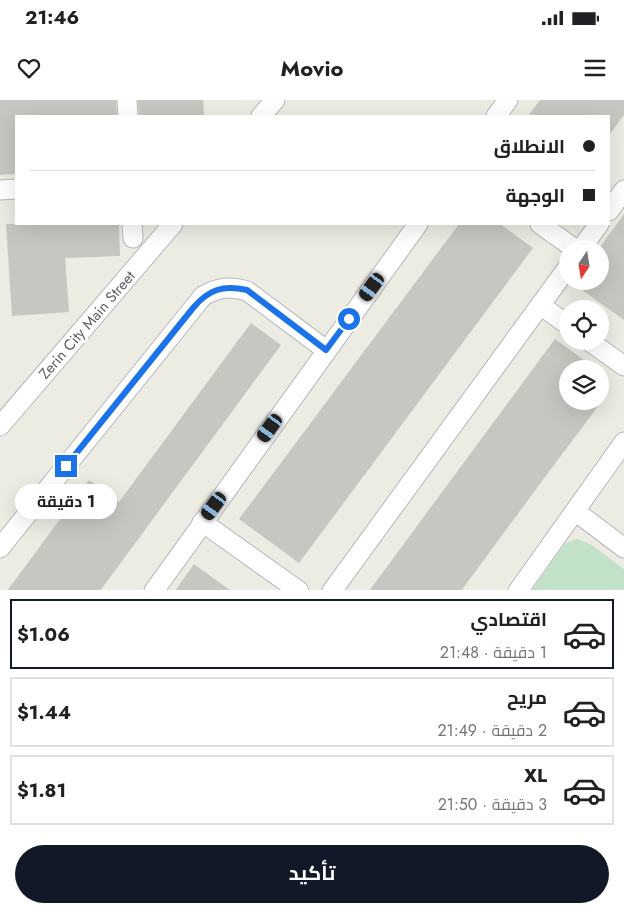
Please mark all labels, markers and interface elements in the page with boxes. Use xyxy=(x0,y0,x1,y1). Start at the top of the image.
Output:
text: 21:46 xyxy=(25,4,79,31)
text: Movio xyxy=(281,52,343,84)
icon: heart xyxy=(15,54,43,82)
icon: menu xyxy=(581,54,609,82)
text: الانطلاق xyxy=(494,133,565,160)
text: الوجهة xyxy=(505,182,565,209)
north arrow xyxy=(559,240,609,290)
map controls xyxy=(559,240,609,410)
street label: Zerin City Main Street xyxy=(34,266,141,384)
car xyxy=(357,270,386,304)
button: locate xyxy=(559,300,609,350)
route start xyxy=(338,308,360,330)
button: layers xyxy=(559,360,609,410)
car xyxy=(255,411,284,445)
route end xyxy=(55,455,77,477)
callout: 1 دقيقة xyxy=(15,484,117,518)
car xyxy=(199,489,228,523)
text: 1 دقيقة xyxy=(37,490,95,513)
text: اقتصادي xyxy=(471,606,547,633)
icon: car xyxy=(562,612,607,657)
text: $1.06 xyxy=(17,621,70,648)
text: 1 دقيقة · 21:48 xyxy=(440,641,547,664)
text: مريح xyxy=(507,684,547,711)
icon: car xyxy=(562,690,607,735)
text: $1.44 xyxy=(17,699,71,726)
text: 2 دقيقة · 21:49 xyxy=(437,719,547,742)
text: XL xyxy=(524,762,547,789)
icon: car xyxy=(562,768,607,813)
text: $1.81 xyxy=(17,777,66,804)
text: 3 دقيقة · 21:50 xyxy=(438,793,547,816)
button: تأكيد xyxy=(15,845,609,903)

